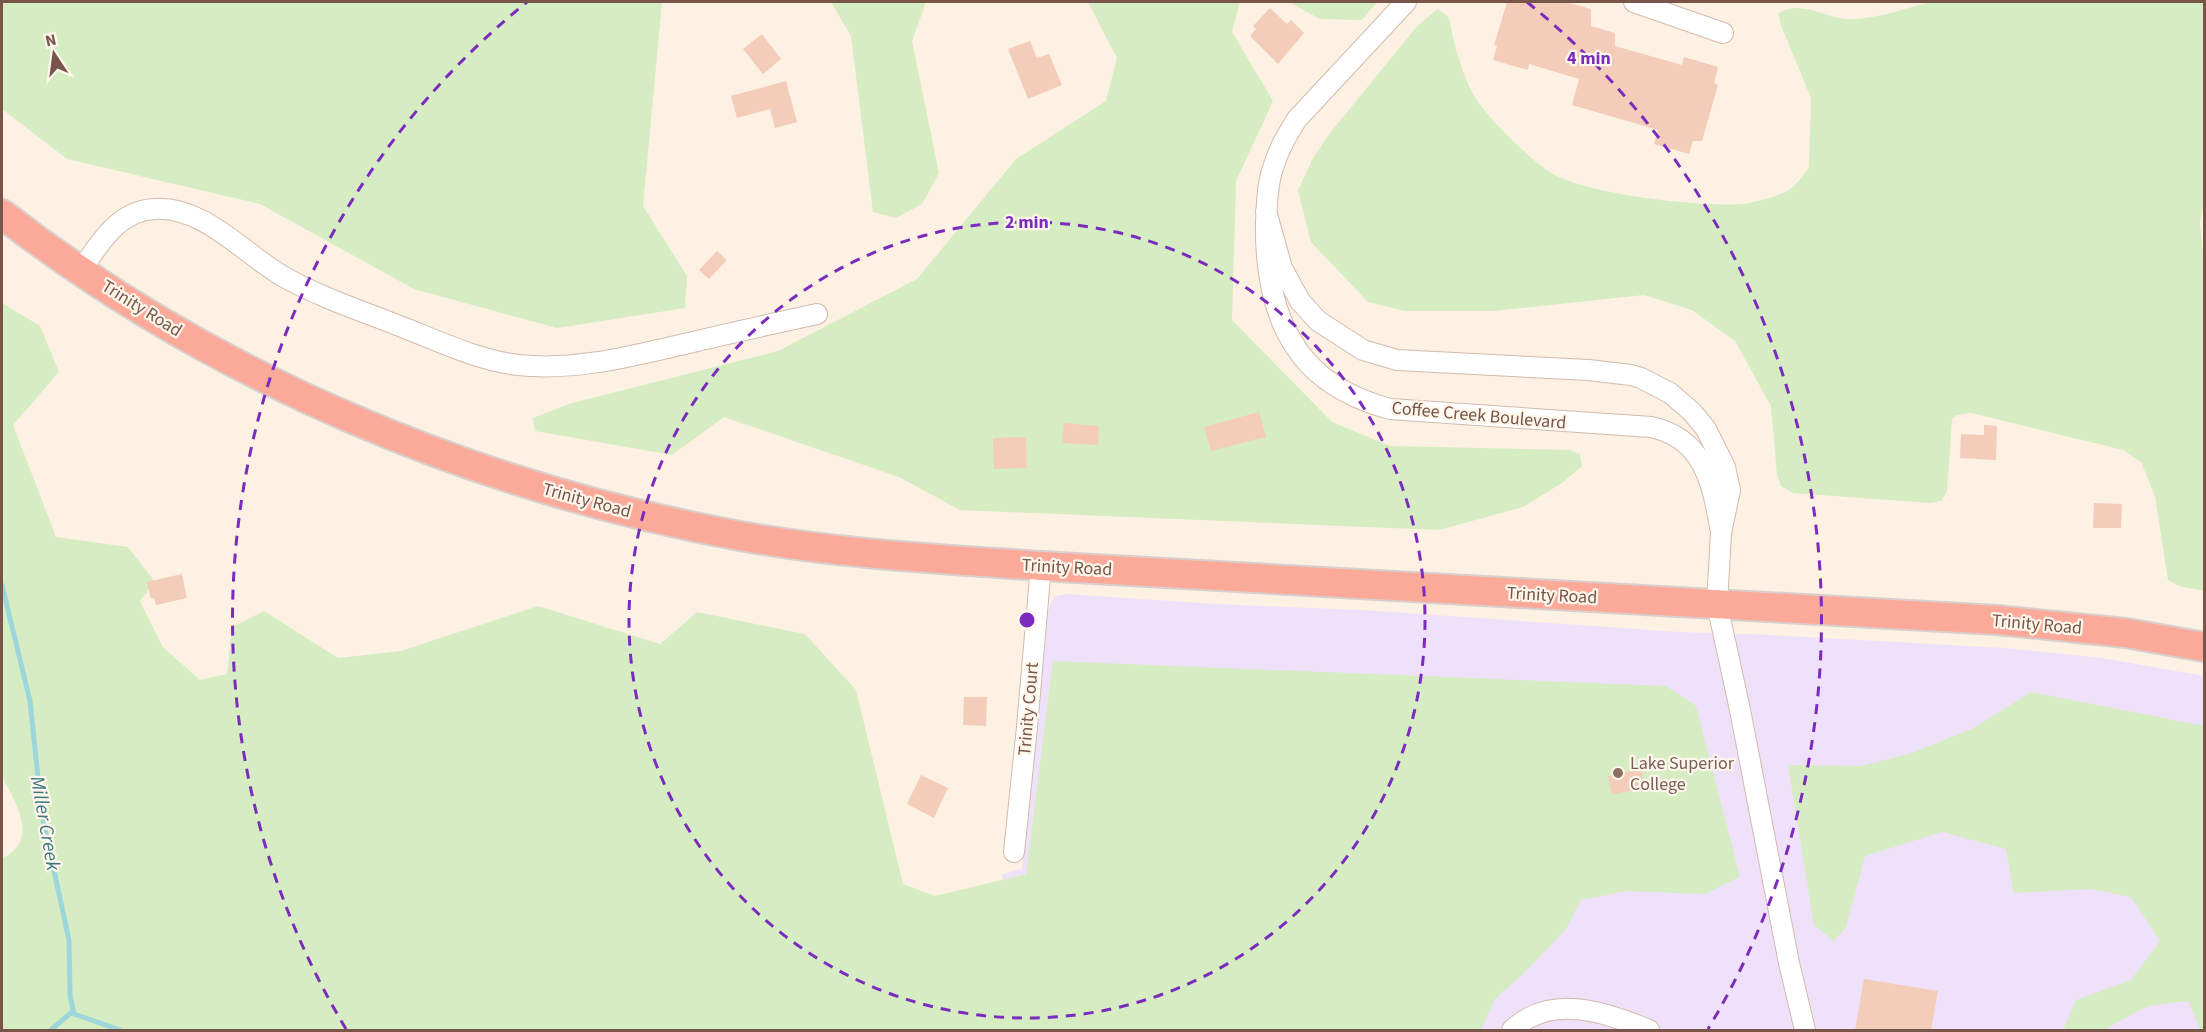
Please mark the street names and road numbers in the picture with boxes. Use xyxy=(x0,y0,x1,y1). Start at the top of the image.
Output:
street label: Trinity Road xyxy=(97,274,187,343)
street label: Coffee Creek Boulevard xyxy=(1391,395,1567,436)
street label: Trinity Road xyxy=(540,477,634,524)
street label: Trinity Road xyxy=(1021,553,1113,582)
street label: Trinity Road xyxy=(1506,581,1598,610)
street label: Trinity Road xyxy=(1991,608,2083,641)
street label: Trinity Court xyxy=(1012,661,1045,757)

